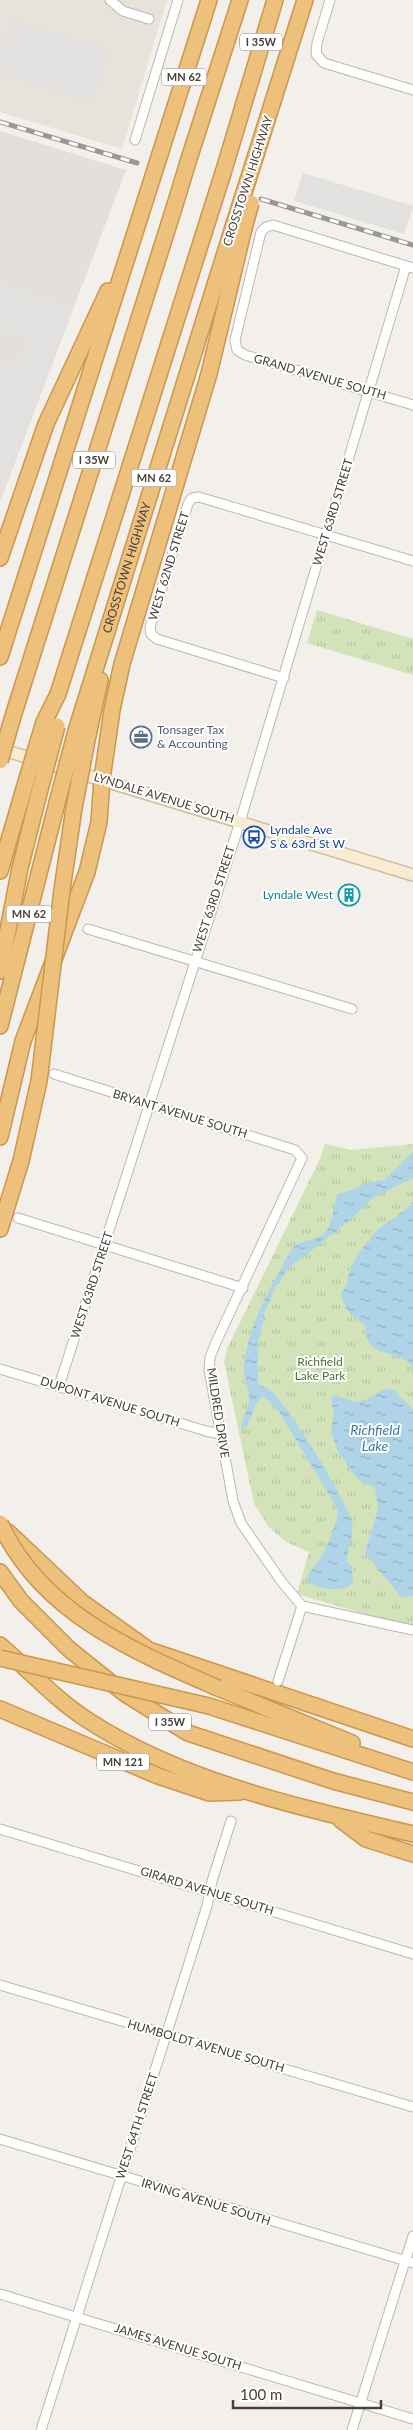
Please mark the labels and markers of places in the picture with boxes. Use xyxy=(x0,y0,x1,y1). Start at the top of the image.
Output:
place label: Tonsager Tax & Accounting xyxy=(157,722,228,751)
office icon: Tonsager Tax & Accounting xyxy=(129,725,153,749)
place label: Lyndale Ave S & 63rd St W xyxy=(270,822,345,851)
bus stop icon: Lyndale Ave S & 63rd St W xyxy=(242,825,266,849)
building icon: Lyndale West xyxy=(337,883,361,907)
place label: Lyndale West xyxy=(263,887,334,902)

